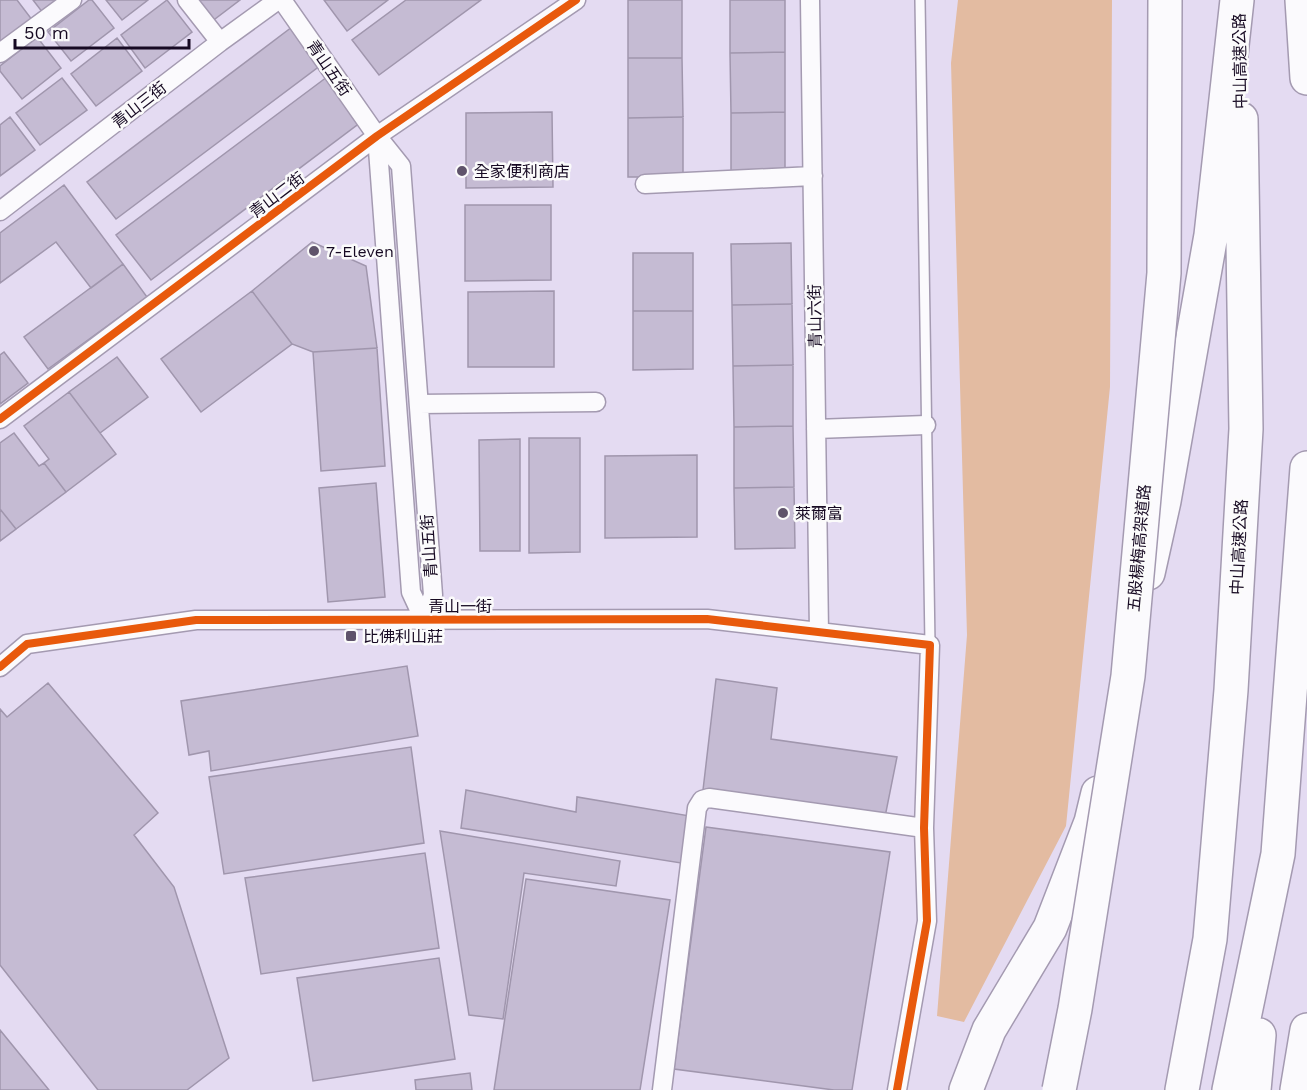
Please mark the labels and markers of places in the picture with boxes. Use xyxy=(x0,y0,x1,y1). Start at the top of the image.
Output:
place label: 全家便利商店 xyxy=(474,162,570,181)
marker: 全家便利商店 xyxy=(455,164,469,178)
place label: 7-Eleven xyxy=(326,242,394,261)
marker: 7-Eleven xyxy=(307,244,321,258)
place label: 萊爾富 xyxy=(795,504,843,523)
marker: 萊爾富 xyxy=(776,506,790,520)
place label: 比佛利山莊 xyxy=(363,627,443,646)
marker: 比佛利山莊 xyxy=(344,629,358,643)

